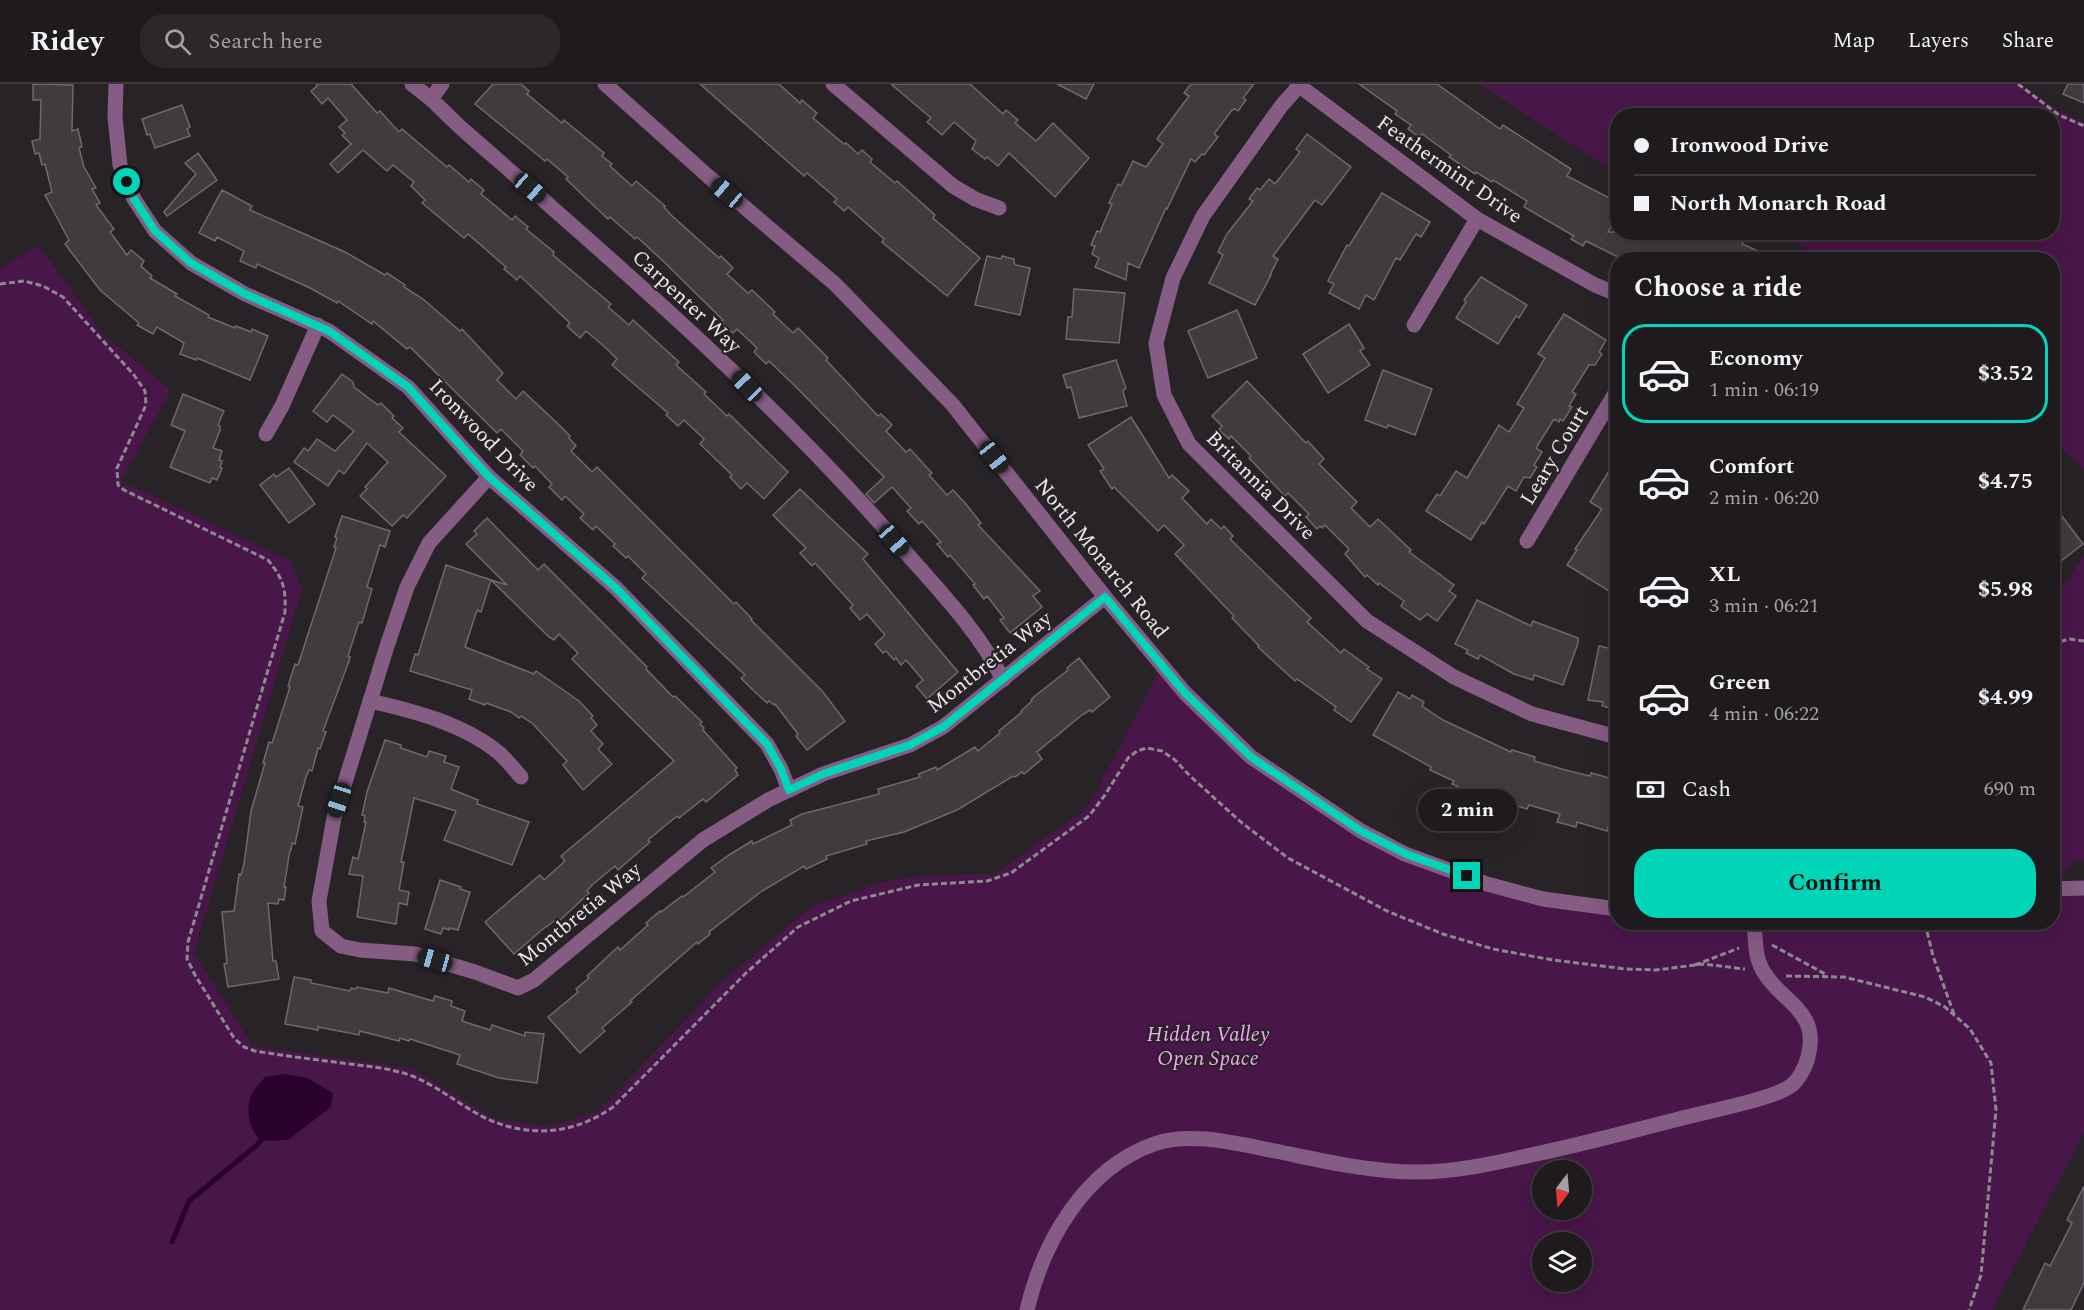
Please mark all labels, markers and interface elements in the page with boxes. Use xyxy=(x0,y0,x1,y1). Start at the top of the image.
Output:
search box xyxy=(140,14,560,68)
text: Ridey xyxy=(30,20,104,63)
icon: search xyxy=(161,25,194,58)
text: Search here xyxy=(209,25,323,58)
text: Map xyxy=(1833,25,1875,57)
text: Layers xyxy=(1908,25,1969,57)
text: Share xyxy=(2002,25,2054,57)
street label: Feathermint Drive xyxy=(1370,107,1529,232)
text: Ironwood Drive xyxy=(1670,129,1829,162)
route start xyxy=(113,168,140,195)
car xyxy=(511,169,549,207)
car xyxy=(707,175,747,211)
text: North Monarch Road xyxy=(1670,187,1887,220)
street label: Carpenter Way xyxy=(624,242,749,362)
text: Choose a ride xyxy=(1634,267,1802,309)
text: Economy xyxy=(1709,342,1802,375)
icon: car xyxy=(1637,347,1691,401)
text: $3.52 xyxy=(1978,357,2033,390)
car xyxy=(728,367,766,405)
street label: Ironwood Drive xyxy=(421,372,546,500)
text: 1 min · 06:19 xyxy=(1709,375,1819,405)
street label: Leary Court xyxy=(1512,399,1597,512)
street label: Britannia Drive xyxy=(1198,423,1323,548)
car xyxy=(976,437,1012,477)
text: Comfort xyxy=(1709,450,1794,483)
icon: car xyxy=(1637,455,1691,509)
text: $4.75 xyxy=(1978,465,2033,498)
street label: North Monarch Road xyxy=(1026,471,1176,646)
text: 2 min · 06:20 xyxy=(1709,483,1819,513)
car xyxy=(875,521,913,559)
text: XL xyxy=(1709,558,1740,591)
icon: car xyxy=(1637,563,1691,617)
text: $5.98 xyxy=(1978,573,2033,606)
text: 3 min · 06:21 xyxy=(1709,591,1819,621)
street label: Montbretia Way xyxy=(920,603,1060,722)
text: Green xyxy=(1709,666,1771,699)
icon: car xyxy=(1637,671,1691,725)
text: $4.99 xyxy=(1978,681,2033,714)
text: 4 min · 06:22 xyxy=(1709,699,1819,729)
icon: cash xyxy=(1634,773,1667,806)
text: Cash xyxy=(1682,773,1731,806)
text: 690 m xyxy=(1984,774,2036,804)
car xyxy=(325,780,353,820)
callout: 2 min xyxy=(1418,789,1516,831)
text: 2 min xyxy=(1441,795,1494,825)
button: Confirm xyxy=(1634,849,2036,918)
street label: Montbretia Way xyxy=(511,854,649,975)
route end xyxy=(1453,862,1480,889)
car xyxy=(415,946,455,974)
park label: Hidden Valley Open Space xyxy=(1147,1019,1270,1075)
north arrow xyxy=(1532,1160,1592,1220)
map controls xyxy=(1532,1160,1592,1292)
button: layers xyxy=(1532,1232,1592,1292)

